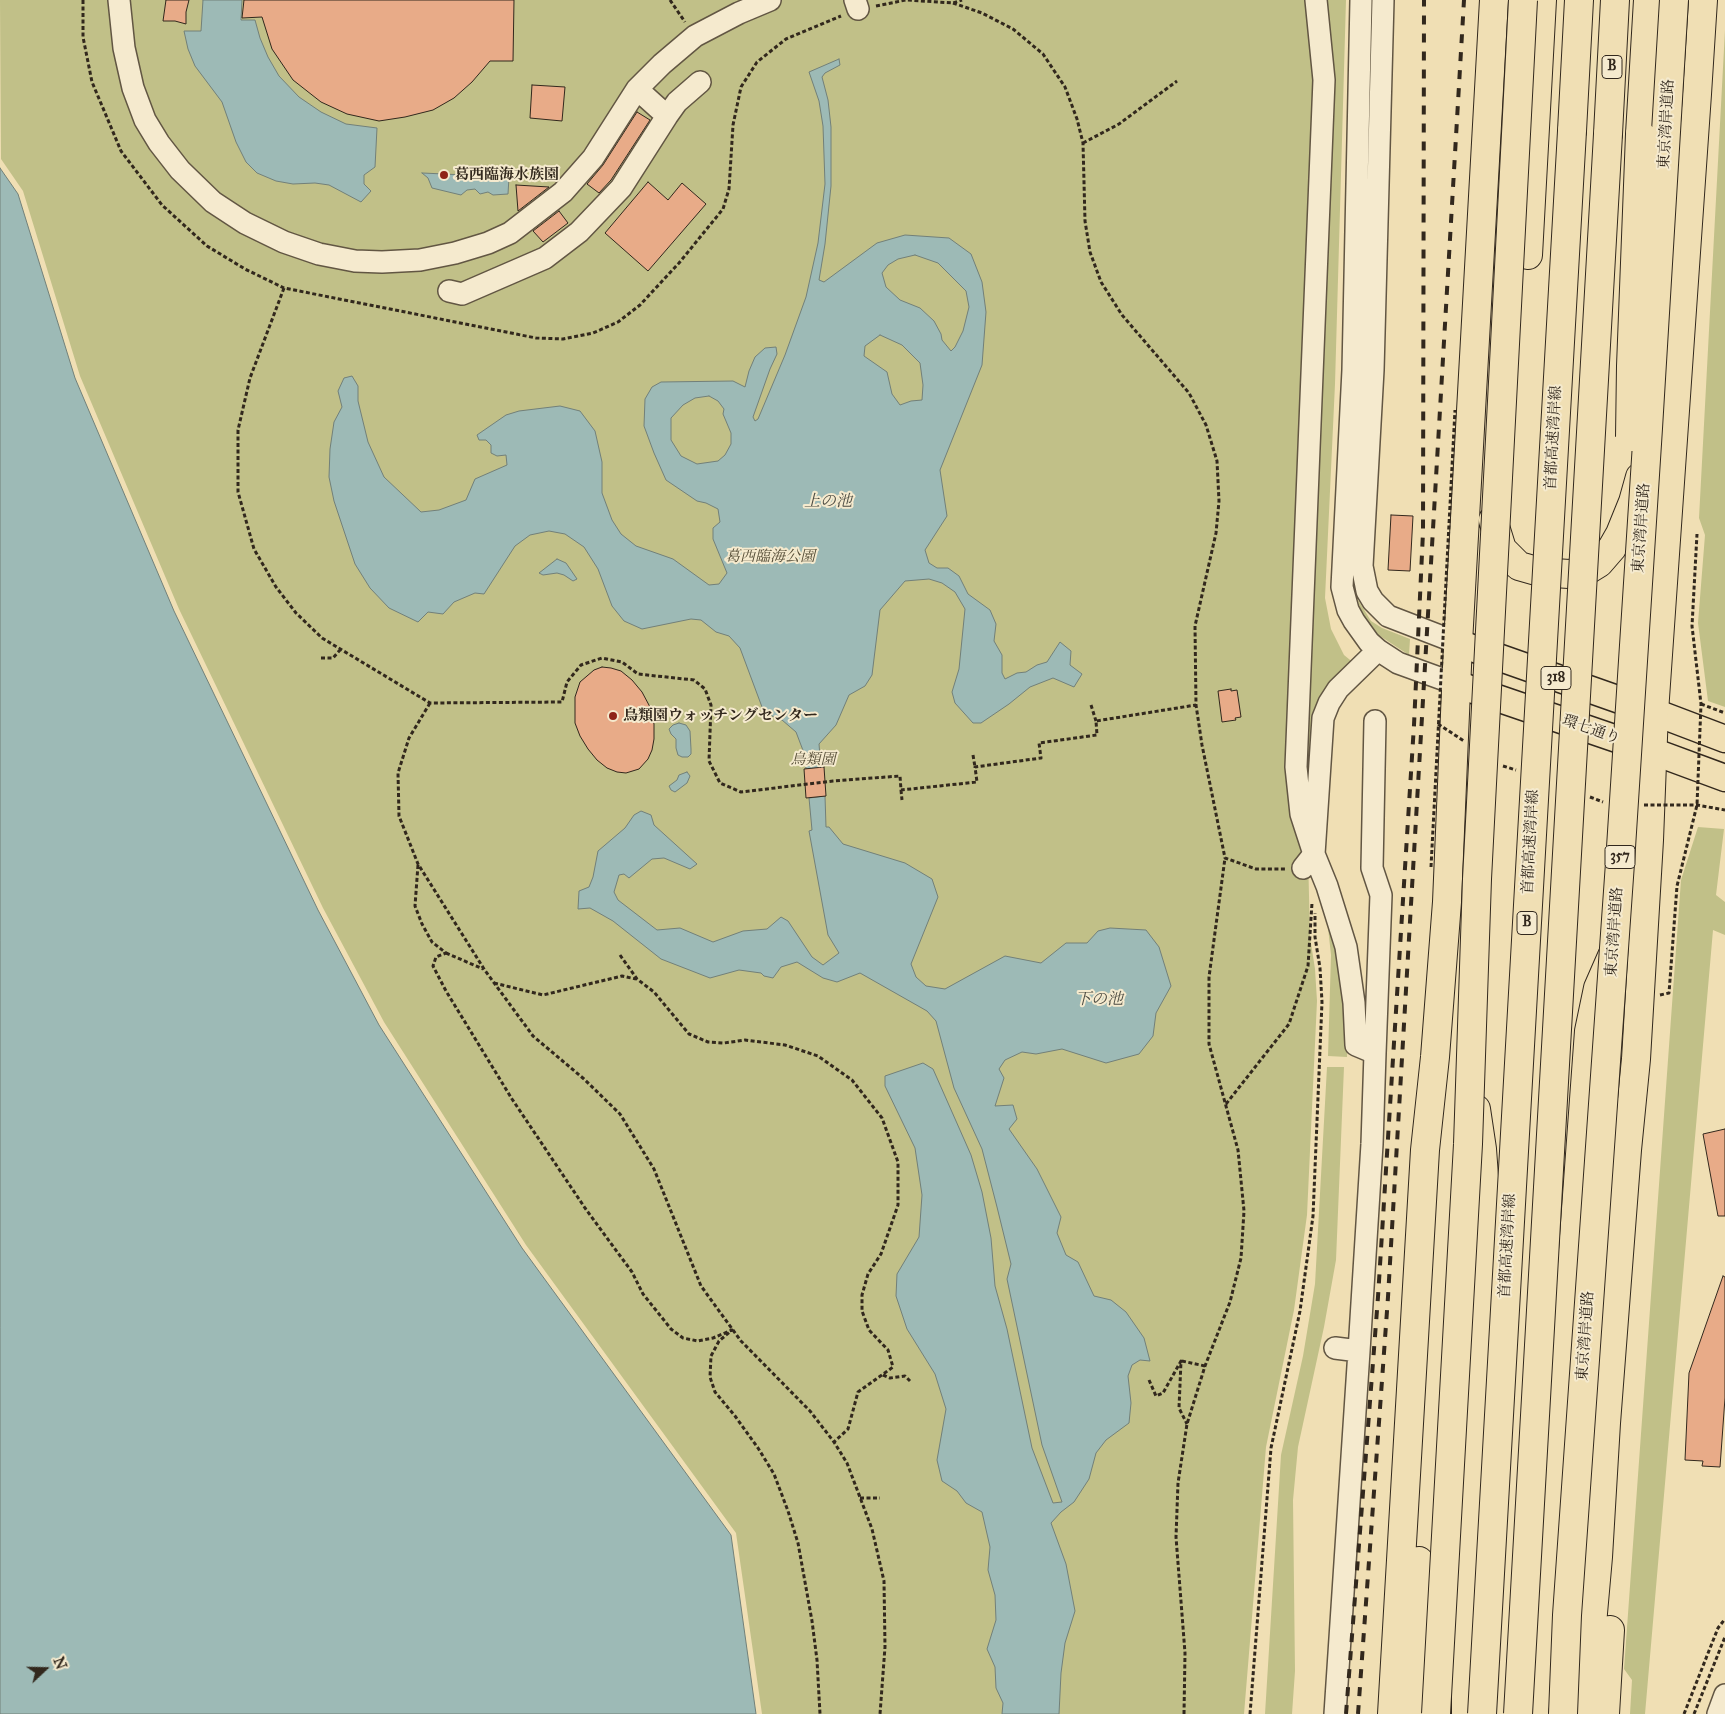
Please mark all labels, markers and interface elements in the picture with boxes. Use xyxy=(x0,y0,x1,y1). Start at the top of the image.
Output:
road number: B xyxy=(1602,56,1622,78)
street label: 東京湾岸道路 xyxy=(1656,79,1678,169)
place label: 葛西臨海水族園 xyxy=(454,166,559,184)
marker: 葛西臨海水族園 xyxy=(438,169,450,181)
street label: 首都高速湾岸線 xyxy=(1542,385,1566,491)
street label: 東京湾岸道路 xyxy=(1630,482,1654,574)
water label: 上の池 xyxy=(804,492,852,512)
park label: 葛西臨海公園 xyxy=(725,548,815,566)
road number: 318 xyxy=(1541,666,1571,690)
place label: 鳥類園ウォッチングセンター xyxy=(623,707,818,725)
marker: 鳥類園ウォッチングセンター xyxy=(607,710,619,722)
street label: 環七通り xyxy=(1560,712,1622,748)
park label: 鳥類園 xyxy=(791,751,835,769)
street label: 首都高速湾岸線 xyxy=(1519,789,1543,895)
road number: 357 xyxy=(1605,846,1635,869)
street label: 東京湾岸道路 xyxy=(1603,886,1627,978)
road number: B xyxy=(1517,911,1537,934)
water label: 下の池 xyxy=(1075,990,1123,1010)
street label: 首都高速湾岸線 xyxy=(1496,1193,1520,1299)
street label: 東京湾岸道路 xyxy=(1574,1290,1598,1382)
north arrow xyxy=(20,1644,70,1694)
text: N xyxy=(49,1655,70,1672)

